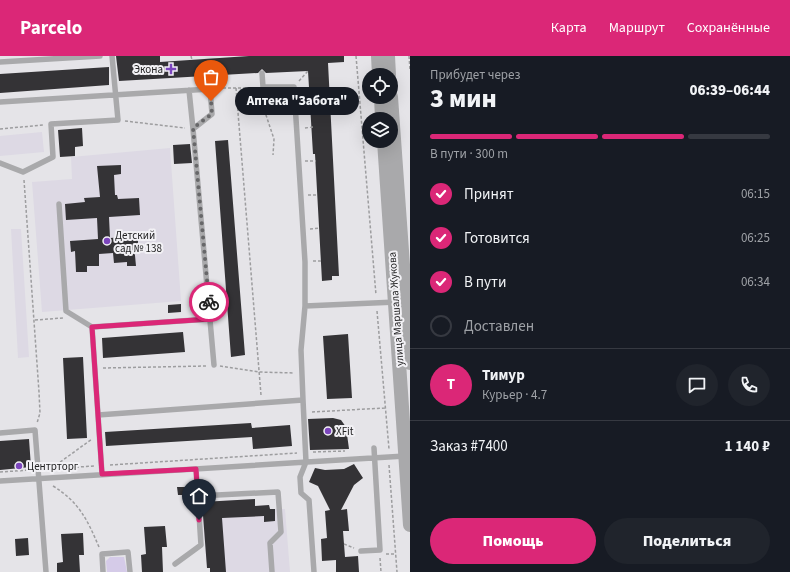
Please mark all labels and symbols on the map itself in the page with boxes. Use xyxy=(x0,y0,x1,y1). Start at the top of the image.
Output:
pin xyxy=(194,60,228,101)
place label: Экона xyxy=(134,62,163,77)
marker: Экона xyxy=(166,64,176,74)
callout: Аптека "Забота" xyxy=(235,87,359,115)
place label: Детский сад № 138 xyxy=(115,228,162,256)
marker: Детский сад № 138 xyxy=(102,236,112,246)
street label: улица Маршала Жукова xyxy=(385,251,407,367)
courier xyxy=(189,282,229,322)
place label: XFit xyxy=(336,424,354,439)
marker: XFit xyxy=(323,426,333,436)
place label: Центрторг xyxy=(27,459,79,474)
marker: Центрторг xyxy=(14,461,24,471)
pin xyxy=(182,479,216,520)

